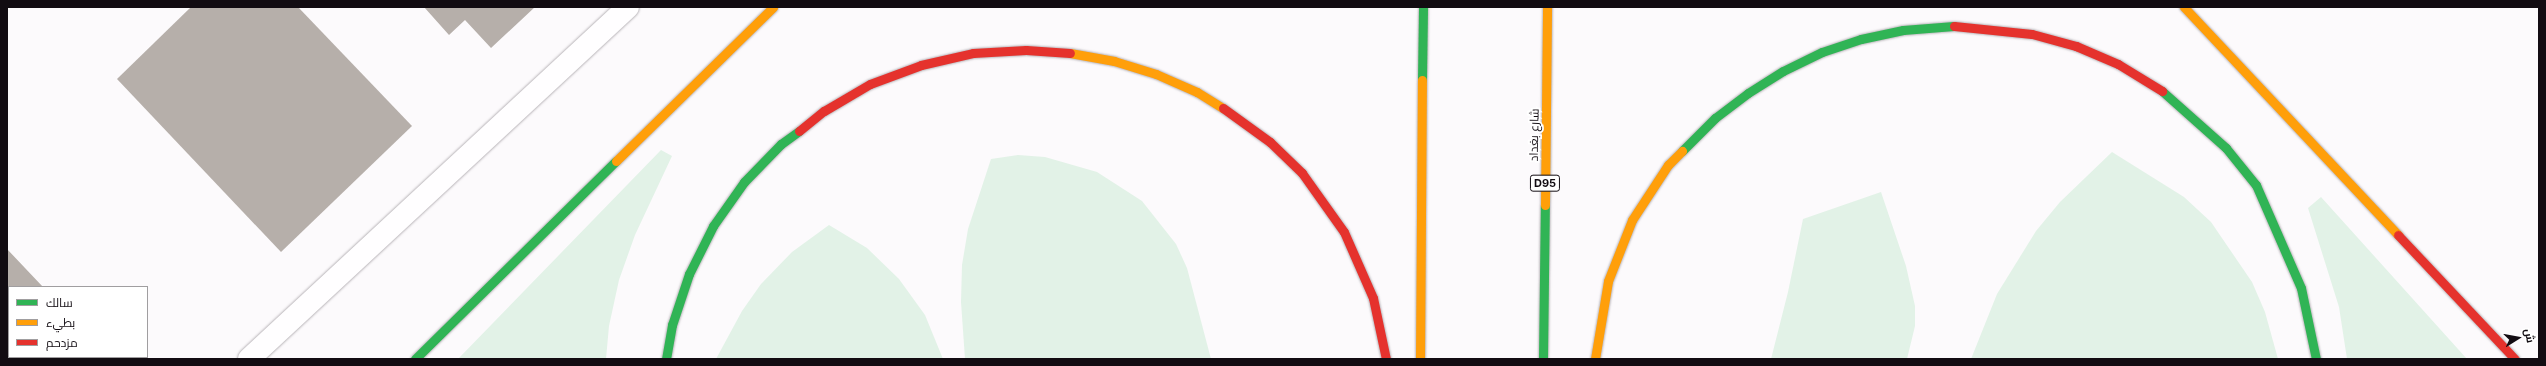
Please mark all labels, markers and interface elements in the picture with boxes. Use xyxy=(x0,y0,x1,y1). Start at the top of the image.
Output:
street label: شارع بغداد xyxy=(1526,108,1542,162)
road number: D95 xyxy=(1529,174,1561,192)
legend xyxy=(8,286,148,358)
text: سالك xyxy=(46,295,73,310)
text: بطيء xyxy=(46,315,75,330)
north arrow xyxy=(2498,318,2538,358)
text: ش xyxy=(2522,327,2538,344)
text: مزدحم xyxy=(46,335,78,350)

